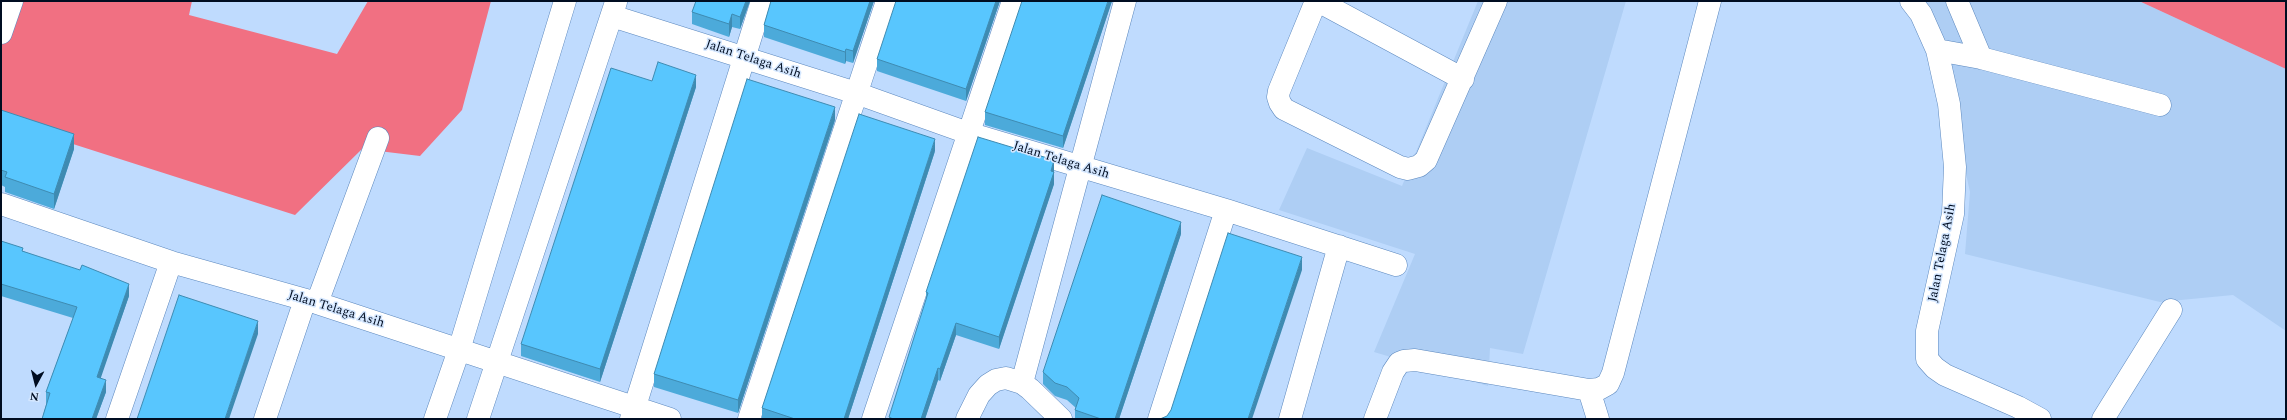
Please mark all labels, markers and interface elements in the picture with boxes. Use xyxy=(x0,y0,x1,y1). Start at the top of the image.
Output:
street label: Jalan Telaga Asih xyxy=(703,37,803,83)
street label: Jalan Telaga Asih xyxy=(1011,139,1111,183)
street label: Jalan Telaga Asih xyxy=(1926,202,1960,304)
street label: Jalan Telaga Asih xyxy=(286,288,386,332)
north arrow xyxy=(16,364,56,404)
text: N xyxy=(29,387,40,405)

